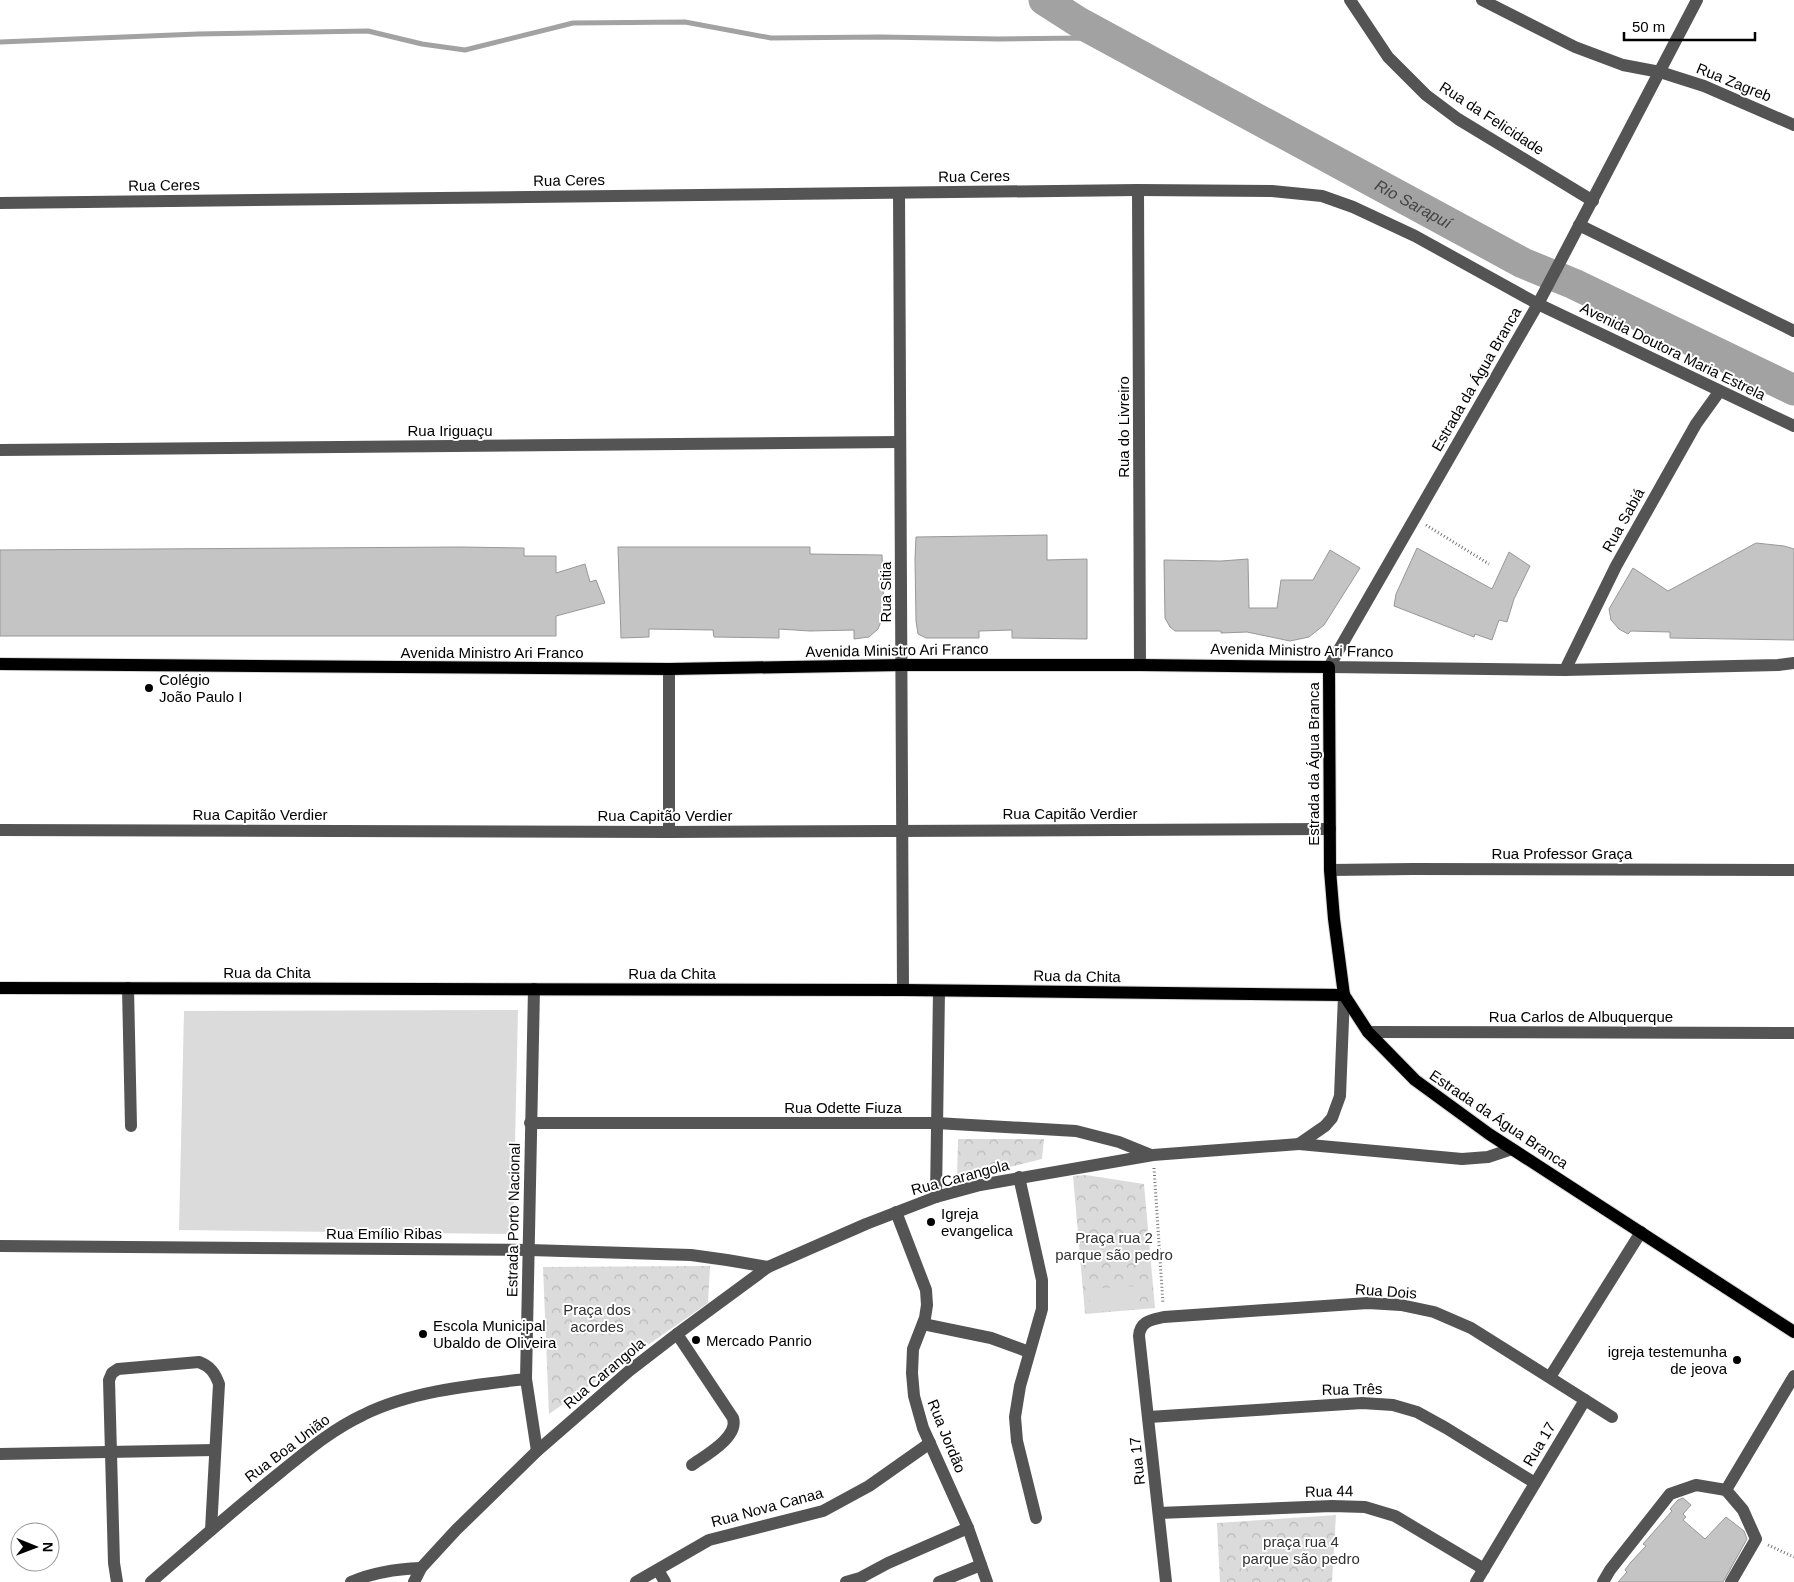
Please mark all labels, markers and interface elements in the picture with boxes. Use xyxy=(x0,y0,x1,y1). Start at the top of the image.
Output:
scale bar xyxy=(1624,10,1755,42)
text: 50 m xyxy=(1632,18,1665,35)
street label: Rua Zagreb xyxy=(1694,59,1774,105)
street label: Rua da Felicidade xyxy=(1437,78,1547,158)
street label: Rua Ceres xyxy=(938,167,1010,185)
street label: Rua Ceres xyxy=(533,171,605,189)
street label: Rua Ceres xyxy=(128,176,200,194)
water label: Rio Sarapuí xyxy=(1372,176,1456,232)
street label: Avenida Doutora Maria Estrela xyxy=(1578,299,1769,404)
street label: Estrada da Água Branca xyxy=(1428,303,1525,454)
street label: Rua do Livreiro xyxy=(1115,376,1132,478)
street label: Rua Iriguaçu xyxy=(407,422,493,439)
street label: Rua Sabiá xyxy=(1599,485,1648,555)
street label: Rua Sitia xyxy=(877,561,894,622)
street label: Avenida Ministro Ari Franco xyxy=(805,640,989,660)
street label: Avenida Ministro Ari Franco xyxy=(1210,640,1394,660)
street label: Avenida Ministro Ari Franco xyxy=(400,644,584,661)
place label: Colégio João Paulo I xyxy=(159,671,242,705)
marker: Colégio João Paulo I xyxy=(143,682,155,694)
street label: Estrada da Água Branca xyxy=(1305,682,1322,846)
street label: Rua Capitão Verdier xyxy=(1002,805,1138,822)
street label: Rua Capitão Verdier xyxy=(192,806,328,823)
street label: Rua Capitão Verdier xyxy=(597,807,733,824)
street label: Rua Professor Graça xyxy=(1492,845,1633,862)
street label: Rua da Chita xyxy=(223,964,311,981)
street label: Rua da Chita xyxy=(628,965,716,982)
street label: Rua da Chita xyxy=(1033,967,1122,985)
street label: Rua Carlos de Albuquerque xyxy=(1489,1008,1673,1025)
street label: Estrada da Água Branca xyxy=(1426,1066,1572,1172)
street label: Rua Odette Fiuza xyxy=(784,1099,902,1116)
street label: Estrada Porto Nacional xyxy=(503,1143,523,1297)
street label: Rua Carangola xyxy=(909,1156,1012,1198)
place label: Igreja evangelica xyxy=(941,1205,1013,1239)
marker: Igreja evangelica xyxy=(925,1216,937,1228)
street label: Rua Emílio Ribas xyxy=(326,1225,442,1242)
park label: Praça rua 2 parque são pedro xyxy=(1055,1229,1173,1263)
street label: Rua Dois xyxy=(1355,1280,1417,1302)
park label: Praça dos acordes xyxy=(563,1301,631,1335)
place label: Escola Municipal Ubaldo de Oliveira xyxy=(433,1317,557,1351)
marker: Escola Municipal Ubaldo de Oliveira xyxy=(417,1328,429,1340)
place label: Mercado Panrio xyxy=(706,1332,812,1349)
street label: Rua Carangola xyxy=(560,1334,649,1412)
marker: Mercado Panrio xyxy=(690,1334,702,1346)
place label: igreja testemunha de jeova xyxy=(1608,1343,1728,1377)
marker: igreja testemunha de jeova xyxy=(1731,1354,1743,1366)
street label: Rua Três xyxy=(1321,1380,1383,1398)
street label: Rua Jordão xyxy=(925,1397,969,1475)
street label: Rua Boa União xyxy=(241,1411,333,1485)
street label: Rua 17 xyxy=(1519,1419,1559,1469)
street label: Rua 17 xyxy=(1126,1436,1148,1486)
street label: Rua 44 xyxy=(1305,1482,1353,1500)
street label: Rua Nova Canaa xyxy=(709,1484,825,1530)
north arrow xyxy=(10,1522,60,1572)
park label: praça rua 4 parque são pedro xyxy=(1242,1533,1360,1567)
text: N xyxy=(40,1542,56,1552)

